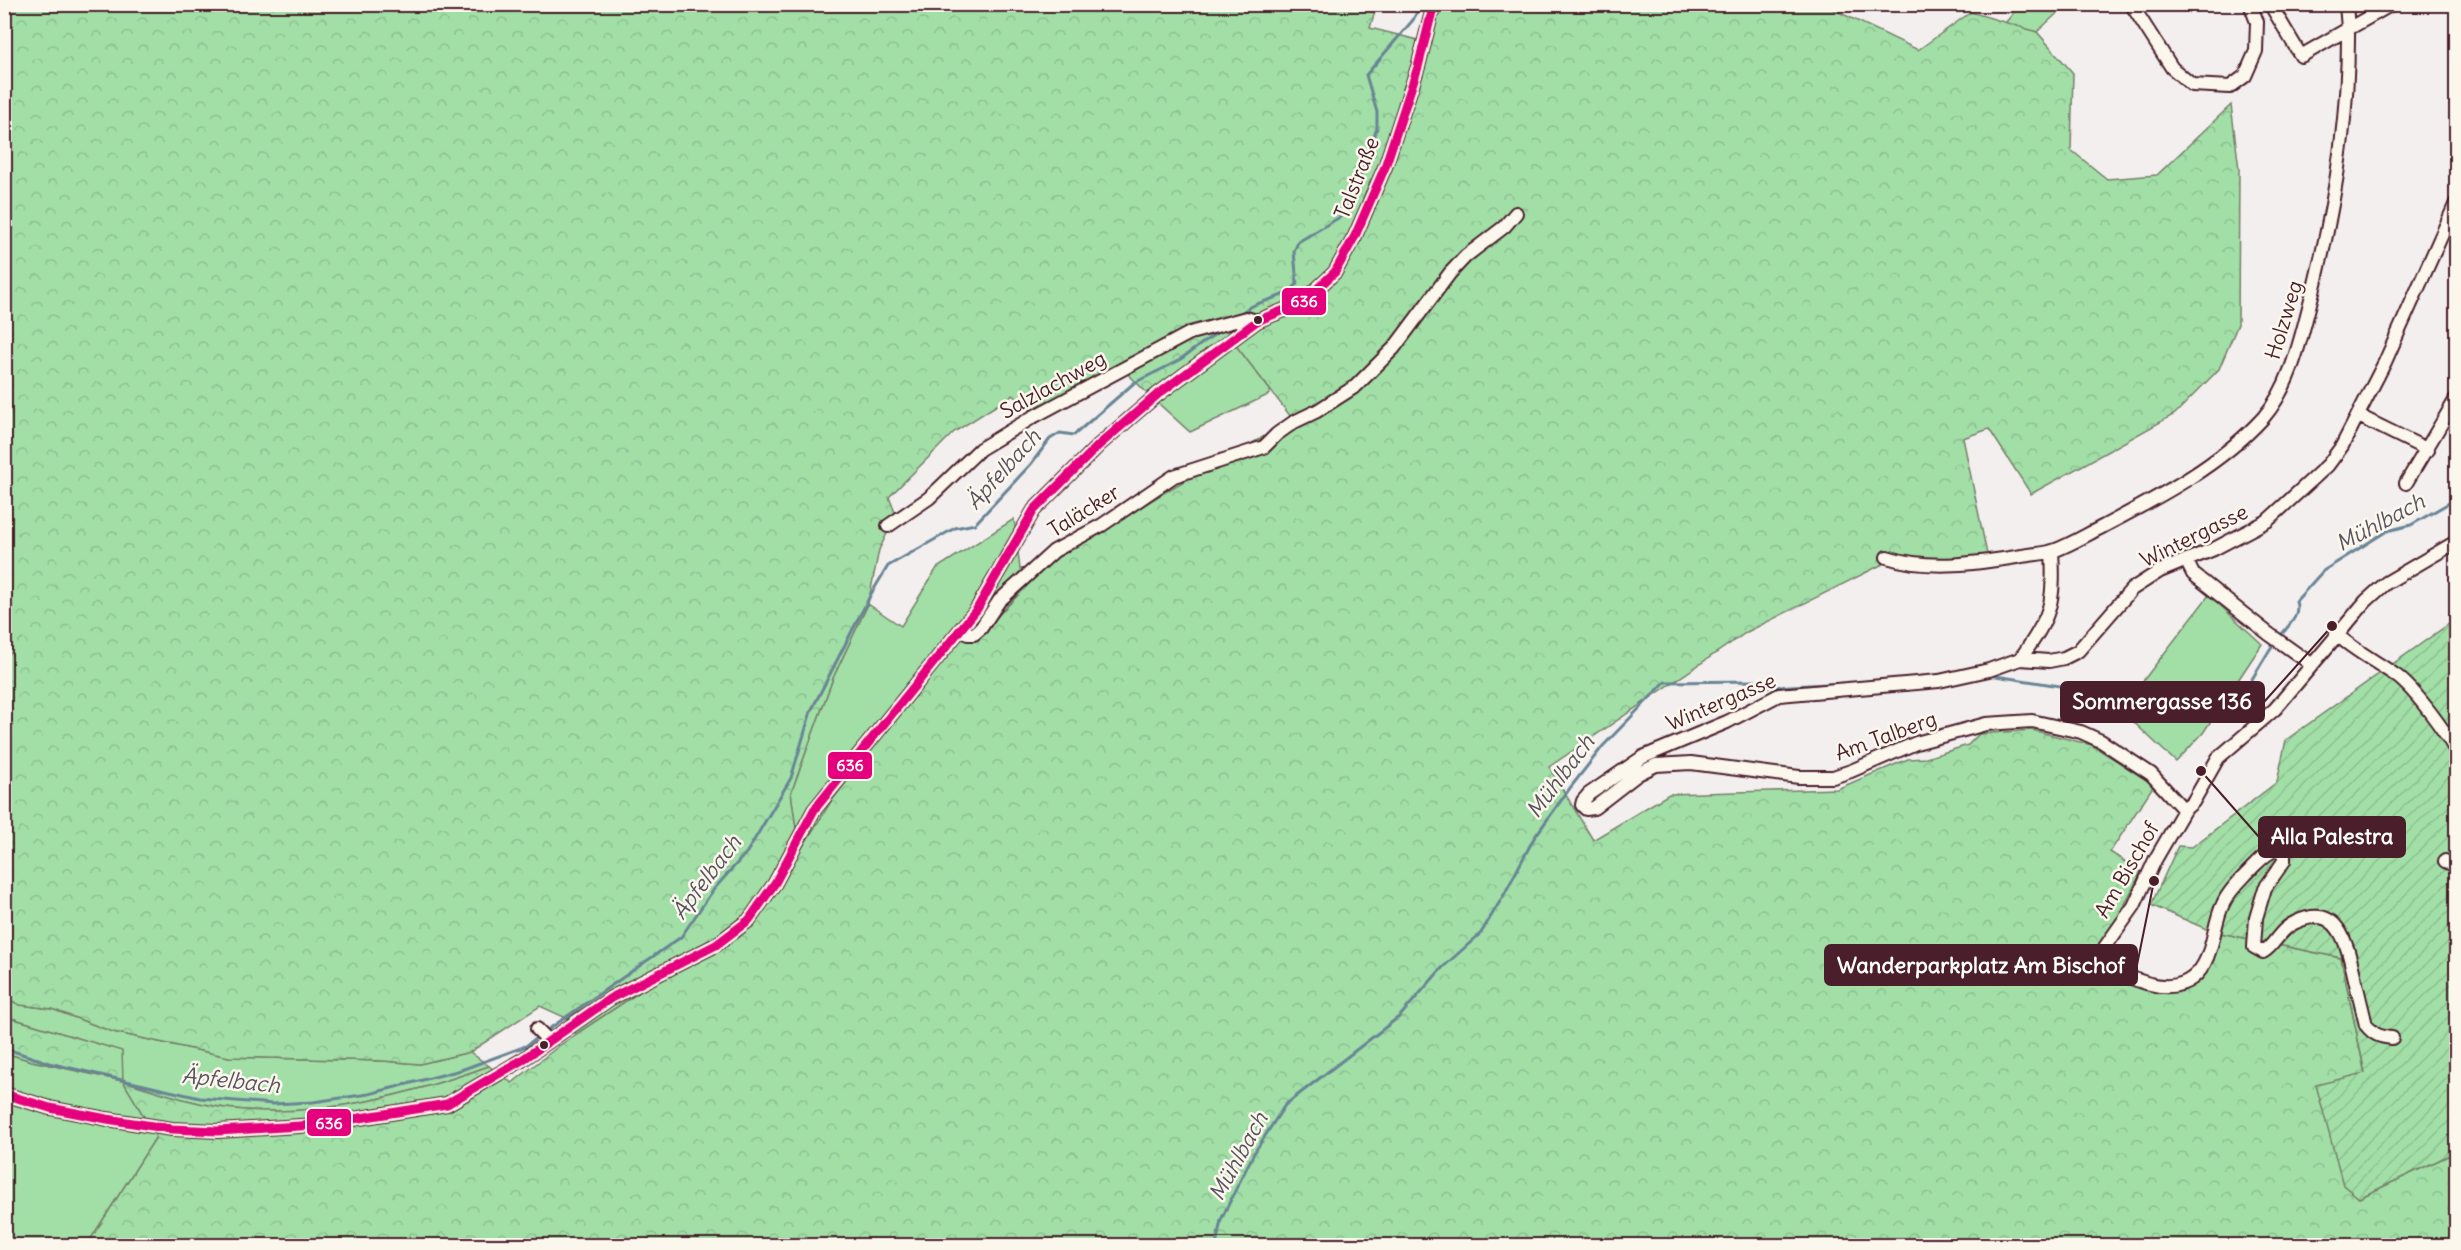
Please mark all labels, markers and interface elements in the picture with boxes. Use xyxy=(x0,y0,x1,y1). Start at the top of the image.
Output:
street label: Talstraße xyxy=(1328,133,1385,223)
street label: Holzweg xyxy=(2259,277,2308,363)
line badge: 636 xyxy=(1281,287,1327,316)
text: 636 xyxy=(1290,291,1318,311)
unlabelled marker xyxy=(1252,314,1264,326)
street label: Salzlachweg xyxy=(995,344,1111,425)
water label: Äpfelbach xyxy=(960,422,1047,515)
street label: Taläcker xyxy=(1043,478,1125,543)
water label: Mühlbach xyxy=(2331,486,2430,557)
street label: Wintergasse xyxy=(2136,498,2252,573)
street label: Wintergasse xyxy=(1662,666,1780,737)
callout: Sommergasse 136 xyxy=(2061,682,2264,722)
text: Sommergasse 136 xyxy=(2072,687,2252,715)
street label: Am Talberg xyxy=(1831,705,1940,766)
water label: Mühlbach xyxy=(1520,728,1601,823)
line badge: 636 xyxy=(827,751,873,780)
text: 636 xyxy=(836,755,864,775)
street label: Am Bischof xyxy=(2088,816,2165,923)
callout: Alla Palestra xyxy=(2259,817,2405,857)
text: Alla Palestra xyxy=(2271,822,2394,850)
water label: Äpfelbach xyxy=(665,828,748,925)
callout: Wanderparkplatz Am Bischof xyxy=(1825,945,2137,985)
text: Wanderparkplatz Am Bischof xyxy=(1837,951,2126,979)
unlabelled marker xyxy=(538,1039,550,1051)
water label: Äpfelbach xyxy=(181,1061,283,1099)
water label: Mühlbach xyxy=(1202,1106,1274,1205)
line badge: 636 xyxy=(306,1108,352,1137)
text: 636 xyxy=(315,1113,343,1133)

